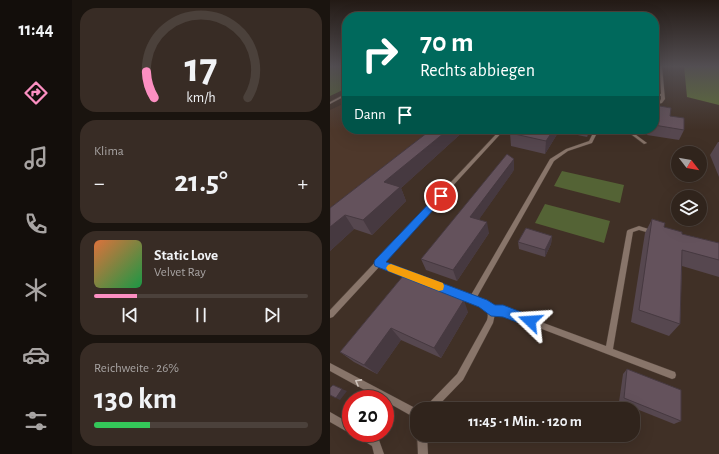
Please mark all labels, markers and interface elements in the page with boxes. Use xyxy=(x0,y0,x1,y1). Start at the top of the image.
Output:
text: 11:44 xyxy=(18,21,54,39)
icon: right xyxy=(354,28,406,80)
text: 70 m xyxy=(420,29,474,57)
text: 17 xyxy=(185,48,217,89)
text: Rechts abbiegen xyxy=(420,62,535,80)
icon: directions xyxy=(22,79,50,107)
text: km/h xyxy=(186,91,216,105)
icon: arrive xyxy=(394,104,416,126)
text: Dann xyxy=(354,107,386,122)
icon: music xyxy=(22,144,50,172)
text: Klima xyxy=(94,145,124,158)
north arrow xyxy=(671,146,707,182)
map controls xyxy=(671,146,707,226)
text: 21.5° xyxy=(174,167,228,197)
text: − xyxy=(94,172,105,194)
text: + xyxy=(297,172,308,194)
pin xyxy=(424,179,458,213)
icon: arrive xyxy=(430,185,452,207)
button: layers xyxy=(671,190,707,226)
icon: phone xyxy=(22,210,50,238)
text: Static Love xyxy=(154,248,218,263)
text: Velvet Ray xyxy=(154,266,206,279)
icon: climate xyxy=(22,276,50,304)
position arrow xyxy=(509,300,551,342)
icon: previous xyxy=(119,304,141,326)
icon: pause xyxy=(190,304,212,326)
icon: next xyxy=(261,304,283,326)
icon: car xyxy=(22,341,50,369)
text: Reichweite · 26% xyxy=(94,362,179,375)
one-way arrow xyxy=(355,379,362,387)
text: 130 km xyxy=(94,384,177,414)
speed limit sign: 20 xyxy=(342,390,394,442)
icon: filters xyxy=(22,407,50,435)
text: 11:45 · 1 Min. · 120 m xyxy=(468,414,582,429)

